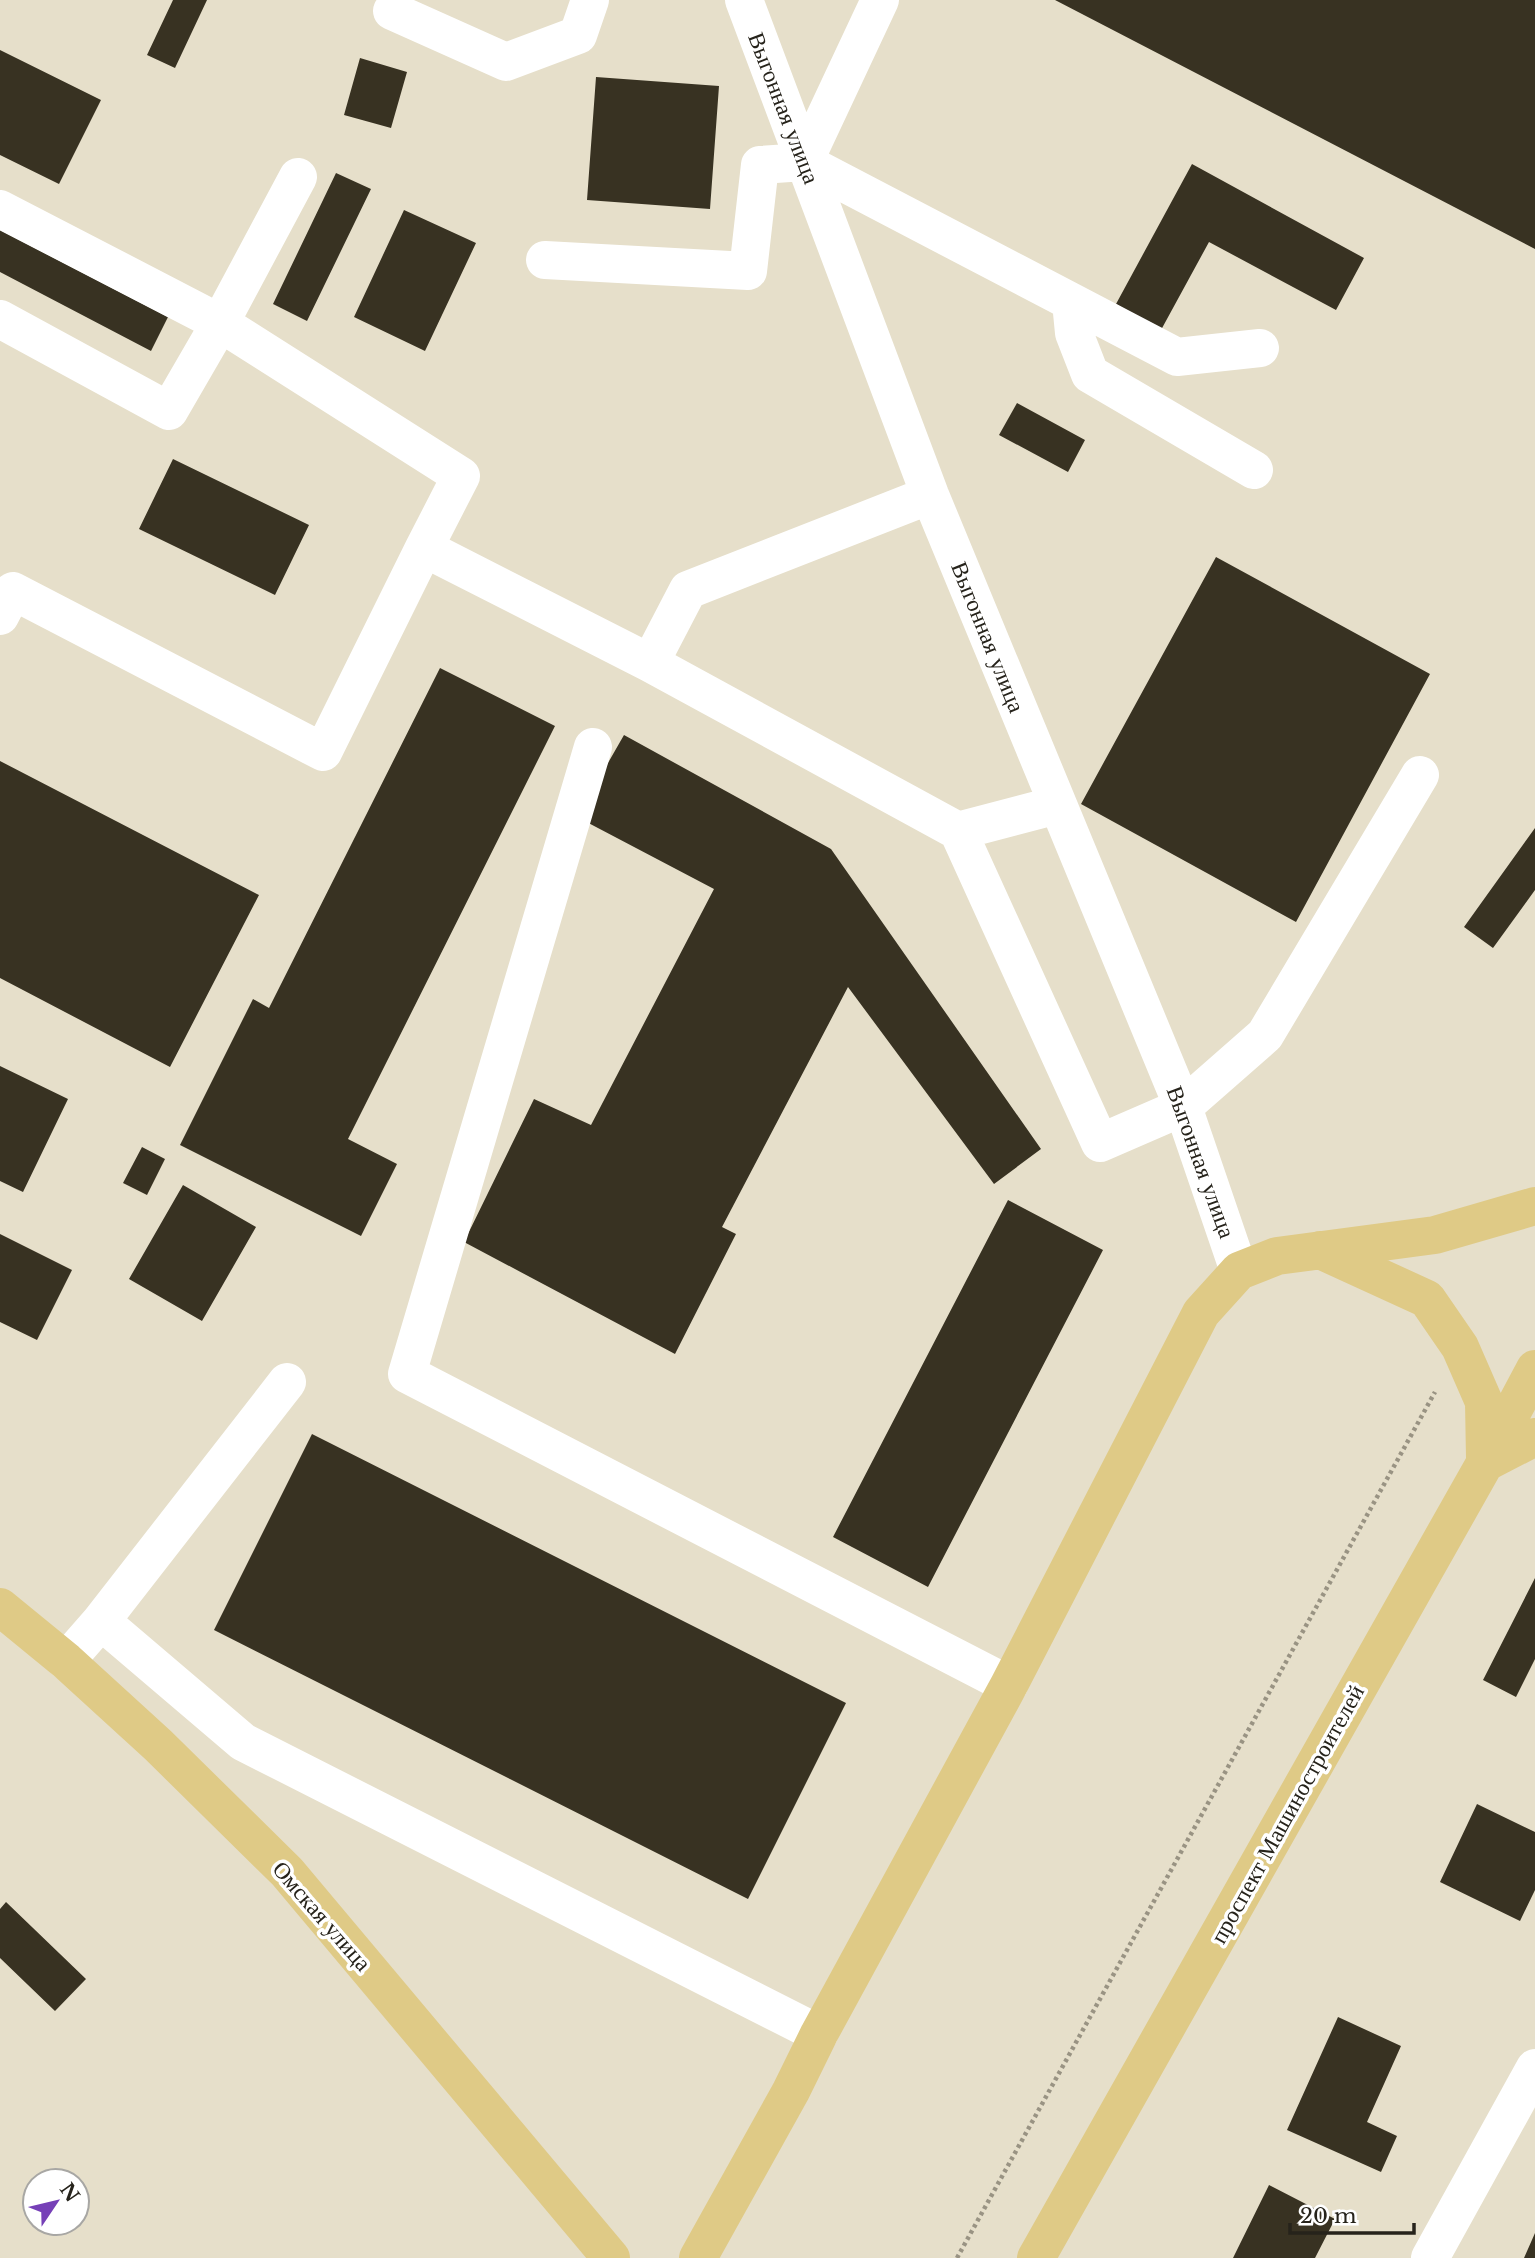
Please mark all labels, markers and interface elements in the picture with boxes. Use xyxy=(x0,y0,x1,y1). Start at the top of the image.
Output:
street label: Выгонная улица xyxy=(742,28,826,188)
street label: Выгонная улица xyxy=(945,558,1031,716)
street label: Выгонная улица xyxy=(1160,1082,1242,1242)
street label: проспект Машиностроителей xyxy=(1204,1680,1370,1948)
street label: Омская улица xyxy=(267,1855,377,1977)
north arrow xyxy=(21,2167,91,2237)
text: N xyxy=(55,2179,84,2207)
scale bar xyxy=(1290,2192,1414,2236)
text: 20 m xyxy=(1300,2203,1357,2229)

